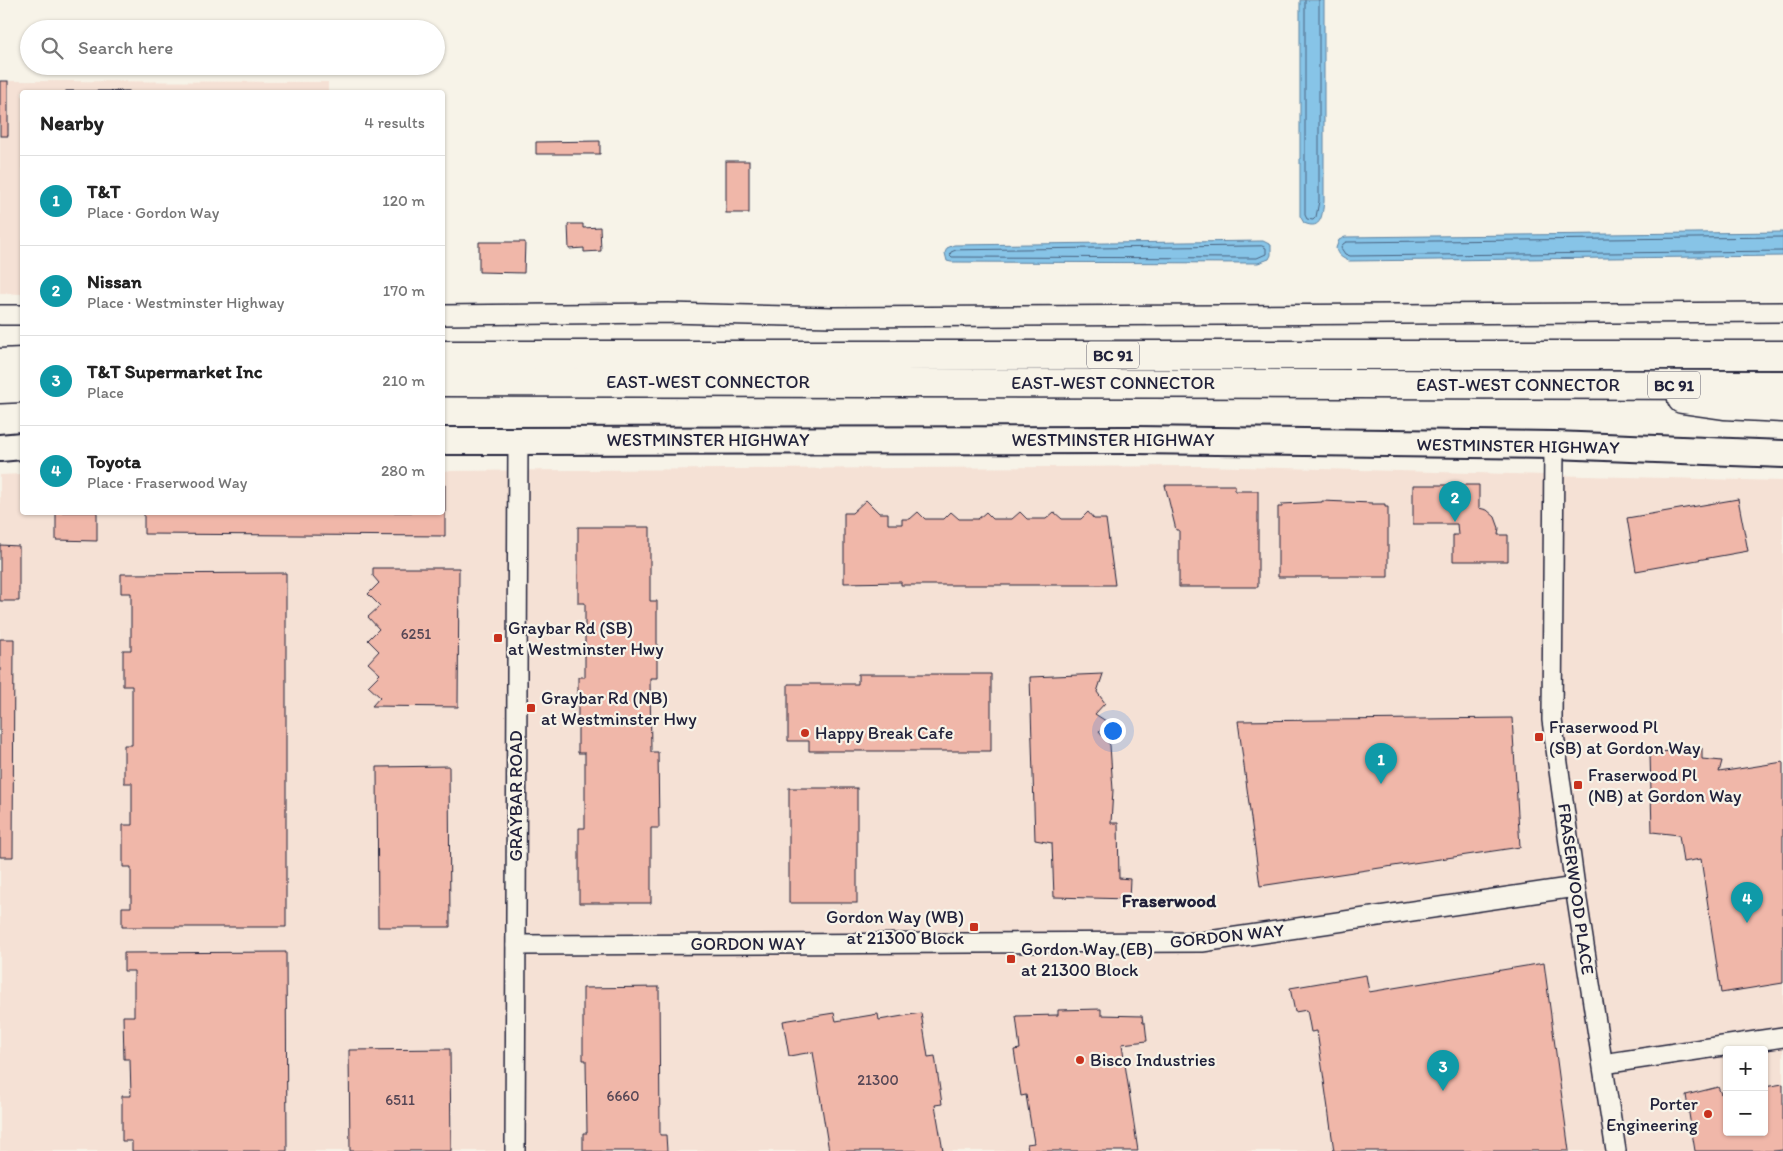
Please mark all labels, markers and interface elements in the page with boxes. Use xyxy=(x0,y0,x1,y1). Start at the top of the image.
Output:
search box xyxy=(20,20,445,75)
icon: search xyxy=(38,34,66,62)
text: Search here xyxy=(78,36,173,59)
text: Nearby xyxy=(40,110,104,135)
text: 4 results xyxy=(364,113,425,132)
text: T&T xyxy=(87,180,121,203)
text: 1 xyxy=(52,191,60,210)
text: 120 m xyxy=(382,191,425,210)
text: Place · Gordon Way xyxy=(87,203,219,222)
text: Nissan xyxy=(87,270,142,293)
text: 2 xyxy=(52,281,60,300)
text: 170 m xyxy=(383,281,425,300)
text: Place · Westminster Highway xyxy=(87,293,284,312)
road number: BC 91 xyxy=(1087,342,1139,368)
text: T&T Supermarket Inc xyxy=(87,360,262,383)
text: 3 xyxy=(52,371,60,390)
text: 210 m xyxy=(382,371,425,390)
street label: EAST-WEST CONNECTOR xyxy=(606,371,810,393)
street label: EAST-WEST CONNECTOR xyxy=(1011,372,1215,394)
road number: BC 91 xyxy=(1648,372,1700,398)
street label: EAST-WEST CONNECTOR xyxy=(1416,374,1620,396)
text: Place xyxy=(87,383,124,402)
street label: WESTMINSTER HIGHWAY xyxy=(606,429,810,451)
street label: WESTMINSTER HIGHWAY xyxy=(1011,429,1215,451)
street label: WESTMINSTER HIGHWAY xyxy=(1416,433,1620,459)
text: Toyota xyxy=(87,450,141,473)
text: 4 xyxy=(51,461,61,480)
text: 280 m xyxy=(381,461,425,480)
text: Place · Fraserwood Way xyxy=(87,473,247,492)
pin: 2 xyxy=(1439,481,1471,522)
place label: Graybar Rd (SB) at Westminster Hwy xyxy=(508,617,664,660)
house number: 6251 xyxy=(401,625,431,643)
marker: Graybar Rd (SB) at Westminster Hwy xyxy=(492,632,504,644)
place label: Graybar Rd (NB) at Westminster Hwy xyxy=(541,687,697,730)
marker: Graybar Rd (NB) at Westminster Hwy xyxy=(525,702,537,714)
place label: Fraserwood Pl (SB) at Gordon Way xyxy=(1549,716,1701,759)
your location xyxy=(1100,718,1126,744)
place label: Happy Break Cafe xyxy=(815,722,953,744)
marker: Happy Break Cafe xyxy=(799,727,811,739)
street label: GRAYBAR ROAD xyxy=(505,730,527,862)
marker: Fraserwood Pl (SB) at Gordon Way xyxy=(1533,731,1545,743)
pin: 1 xyxy=(1365,743,1397,784)
place label: Fraserwood Pl (NB) at Gordon Way xyxy=(1588,764,1742,807)
marker: Fraserwood Pl (NB) at Gordon Way xyxy=(1572,779,1584,791)
street label: FRASERWOOD PLACE xyxy=(1553,802,1599,976)
pin: 4 xyxy=(1731,882,1763,923)
district label: Fraserwood xyxy=(1122,889,1217,912)
place label: Gordon Way (WB) at 21300 Block xyxy=(826,906,965,949)
street label: GORDON WAY xyxy=(1169,919,1286,953)
marker: Gordon Way (WB) at 21300 Block xyxy=(968,921,980,933)
street label: GORDON WAY xyxy=(691,933,806,955)
place label: Gordon Way (EB) at 21300 Block xyxy=(1021,938,1153,981)
marker: Gordon Way (EB) at 21300 Block xyxy=(1005,953,1017,965)
map controls xyxy=(1723,1046,1768,1136)
button: + xyxy=(1723,1046,1768,1091)
place label: Bisco Industries xyxy=(1090,1049,1216,1071)
pin: 3 xyxy=(1427,1050,1459,1091)
marker: Bisco Industries xyxy=(1074,1054,1086,1066)
house number: 21300 xyxy=(857,1071,899,1089)
house number: 6660 xyxy=(606,1087,640,1105)
house number: 6511 xyxy=(385,1091,415,1109)
button: − xyxy=(1723,1091,1768,1136)
place label: Porter Engineering xyxy=(1606,1093,1699,1136)
marker: Porter Engineering xyxy=(1702,1108,1714,1120)

